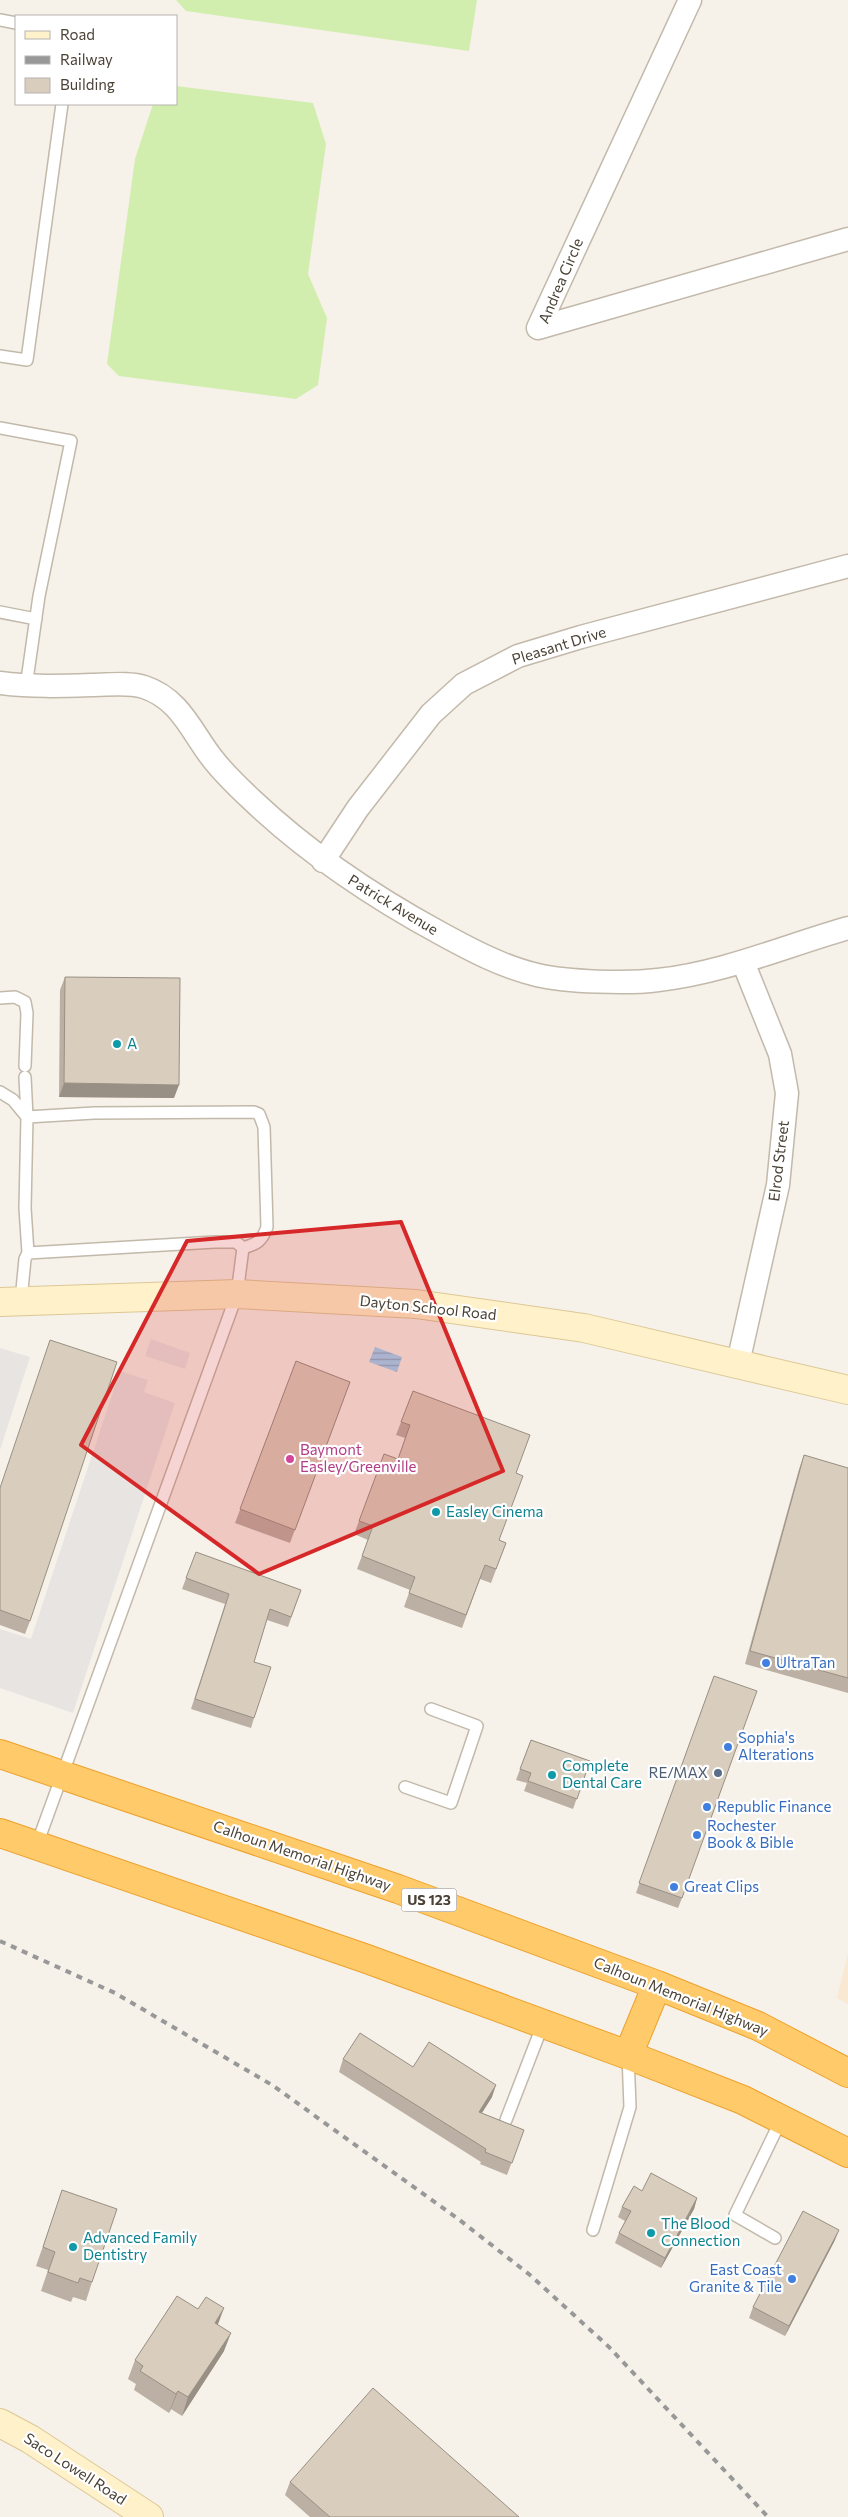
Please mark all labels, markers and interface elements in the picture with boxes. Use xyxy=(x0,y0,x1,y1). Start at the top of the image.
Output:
legend xyxy=(15,15,178,105)
text: Road xyxy=(60,25,95,43)
text: Railway xyxy=(60,50,113,68)
text: Building xyxy=(60,75,115,93)
street label: Andrea Circle xyxy=(534,235,586,326)
street label: Pleasant Drive xyxy=(509,622,608,668)
street label: Patrick Avenue xyxy=(345,870,442,938)
place label: A xyxy=(127,1034,137,1052)
marker: A xyxy=(111,1038,123,1050)
street label: Elrod Street xyxy=(764,1119,792,1202)
street label: Dayton School Road xyxy=(359,1291,497,1323)
place label: Baymont Easley/Greenville xyxy=(300,1440,417,1475)
marker: Baymont Easley/Greenville xyxy=(284,1453,296,1465)
place label: Easley Cinema xyxy=(446,1502,543,1520)
marker: Easley Cinema xyxy=(430,1506,442,1518)
place label: UltraTan xyxy=(776,1653,835,1671)
marker: UltraTan xyxy=(760,1657,772,1669)
place label: Sophia's Alterations xyxy=(738,1728,814,1763)
marker: Sophia's Alterations xyxy=(722,1741,734,1753)
place label: Complete Dental Care xyxy=(562,1756,642,1791)
place label: RE/MAX xyxy=(648,1763,708,1781)
marker: RE/MAX xyxy=(712,1767,724,1779)
marker: Complete Dental Care xyxy=(546,1769,558,1781)
place label: Republic Finance xyxy=(717,1797,831,1815)
marker: Republic Finance xyxy=(701,1801,713,1813)
street label: Calhoun Memorial Highway xyxy=(211,1816,394,1894)
place label: Rochester Book & Bible xyxy=(707,1816,794,1851)
marker: Rochester Book & Bible xyxy=(691,1829,703,1841)
place label: Great Clips xyxy=(684,1877,759,1895)
marker: Great Clips xyxy=(668,1881,680,1893)
road number: US 123 xyxy=(402,1888,456,1912)
street label: Calhoun Memorial Highway xyxy=(591,1953,772,2040)
place label: The Blood Connection xyxy=(661,2214,740,2249)
marker: The Blood Connection xyxy=(645,2227,657,2239)
place label: Advanced Family Dentistry xyxy=(83,2228,197,2263)
marker: Advanced Family Dentistry xyxy=(67,2241,79,2253)
place label: East Coast Granite & Tile xyxy=(689,2260,782,2295)
marker: East Coast Granite & Tile xyxy=(786,2273,798,2285)
street label: Saco Lowell Road xyxy=(21,2428,130,2508)

